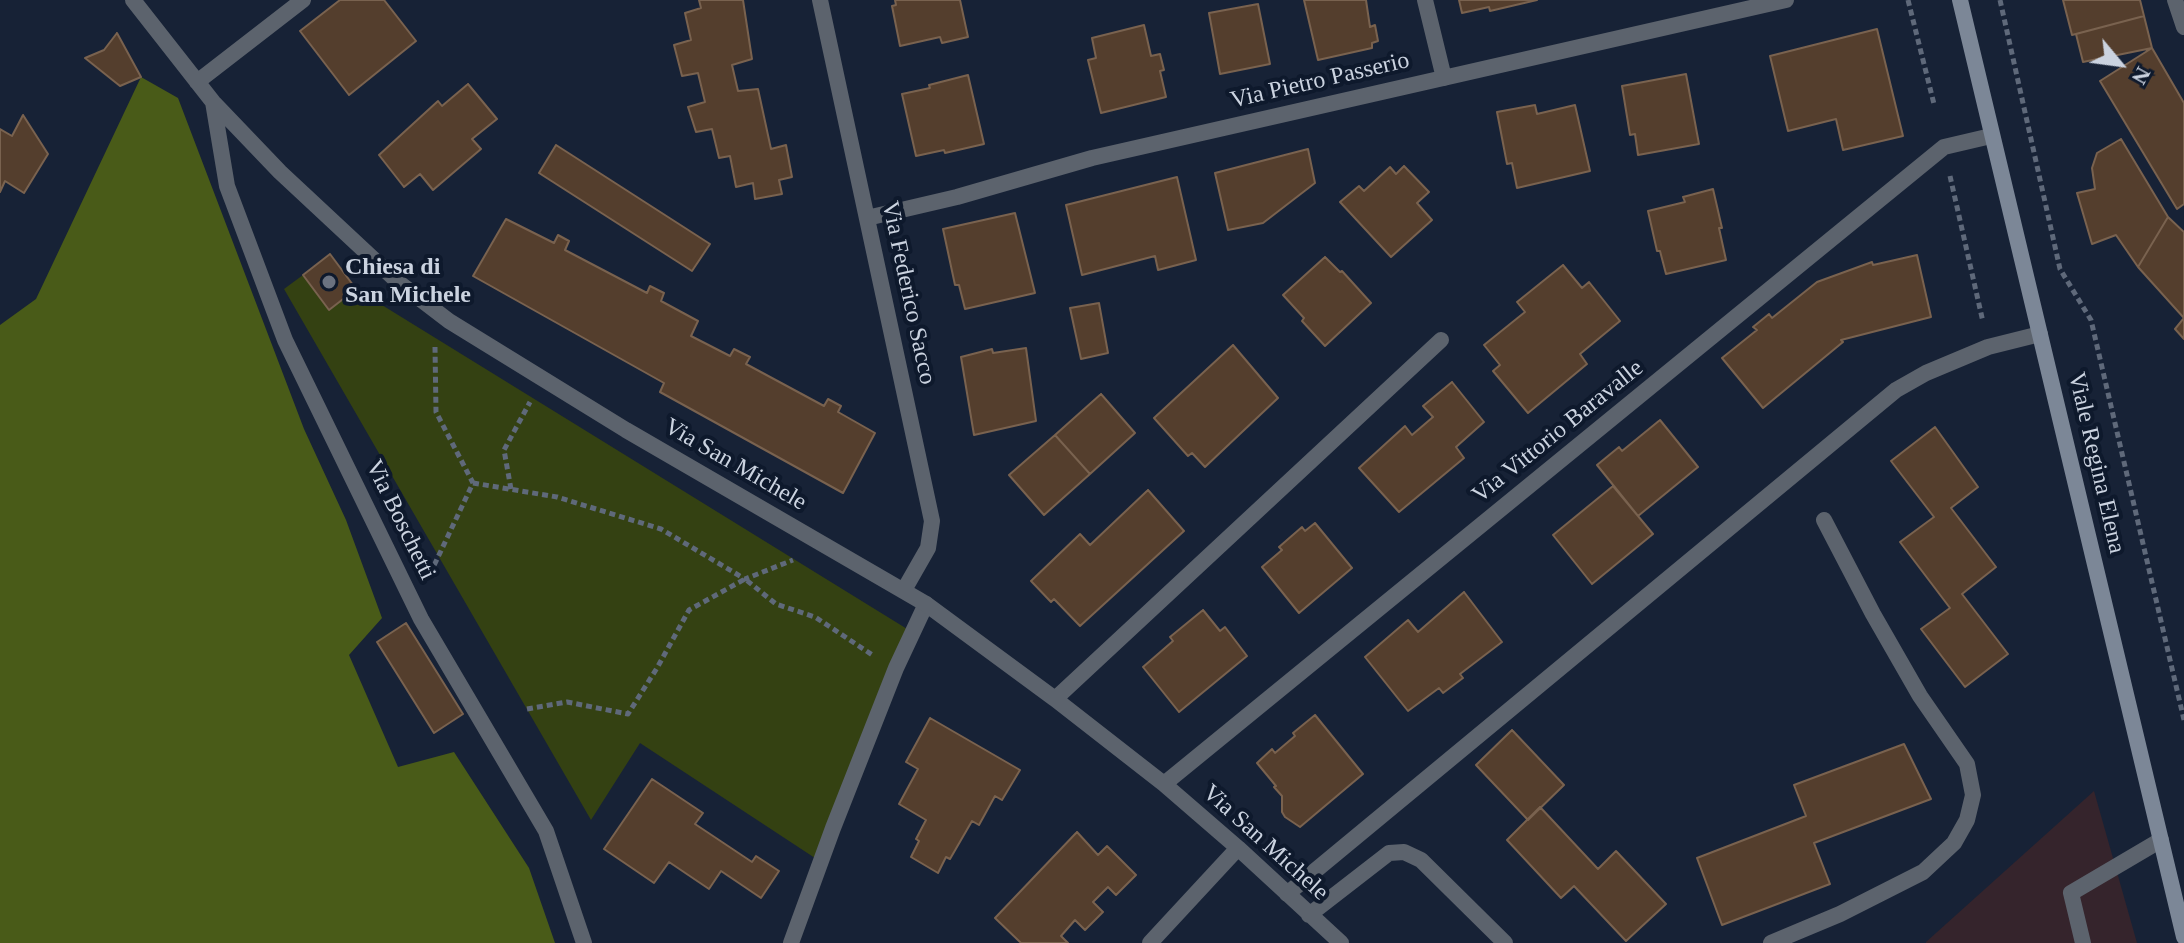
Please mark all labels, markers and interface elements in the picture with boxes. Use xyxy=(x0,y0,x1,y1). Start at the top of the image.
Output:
north arrow xyxy=(2080,24,2160,104)
street label: Via Pietro Passerio xyxy=(1228,46,1412,116)
text: N xyxy=(2127,63,2156,89)
street label: Via Federico Sacco xyxy=(875,199,941,387)
place label: Chiesa di San Michele xyxy=(345,254,471,310)
marker: Chiesa di San Michele xyxy=(320,273,338,291)
street label: Via Vittorio Baravalle xyxy=(1467,354,1649,510)
street label: Viale Regina Elena xyxy=(2061,370,2131,556)
street label: Via San Michele xyxy=(659,413,811,517)
street label: Via Boschetti xyxy=(359,455,441,585)
street label: Via San Michele xyxy=(1196,779,1334,907)

